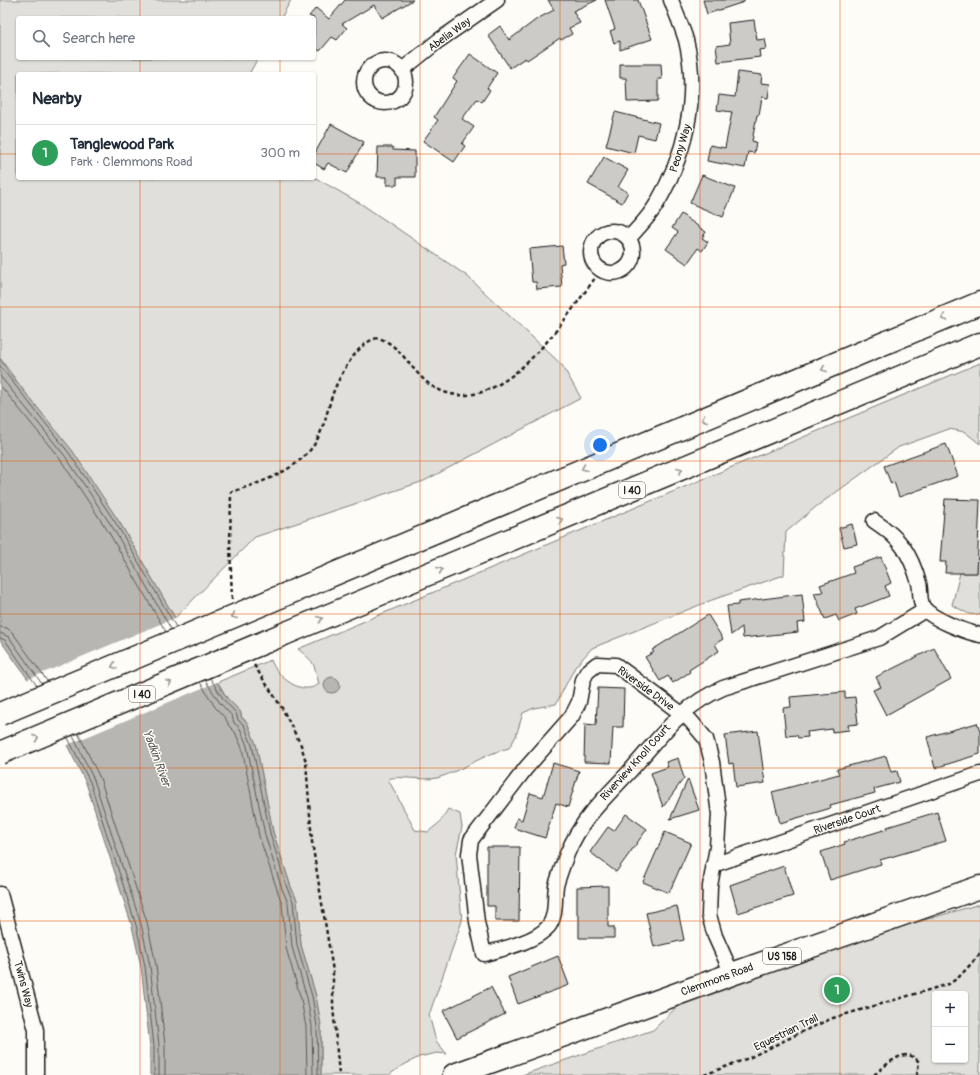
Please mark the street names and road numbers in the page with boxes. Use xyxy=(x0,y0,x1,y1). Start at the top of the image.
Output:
street label: Abelia Way xyxy=(426,14,473,54)
street label: Peony Way xyxy=(667,122,694,174)
road number: I 40 xyxy=(619,482,645,498)
street label: Riverside Drive xyxy=(615,664,677,714)
road number: I 40 xyxy=(129,686,155,702)
street label: Riverview Knoll Court xyxy=(598,721,673,803)
street label: Riverside Court xyxy=(812,802,883,837)
road number: US 158 xyxy=(763,948,801,964)
street label: Twins Way xyxy=(11,959,36,1009)
street label: Clemmons Road xyxy=(679,960,755,999)
street label: Equestrian Trail xyxy=(752,1011,820,1054)

